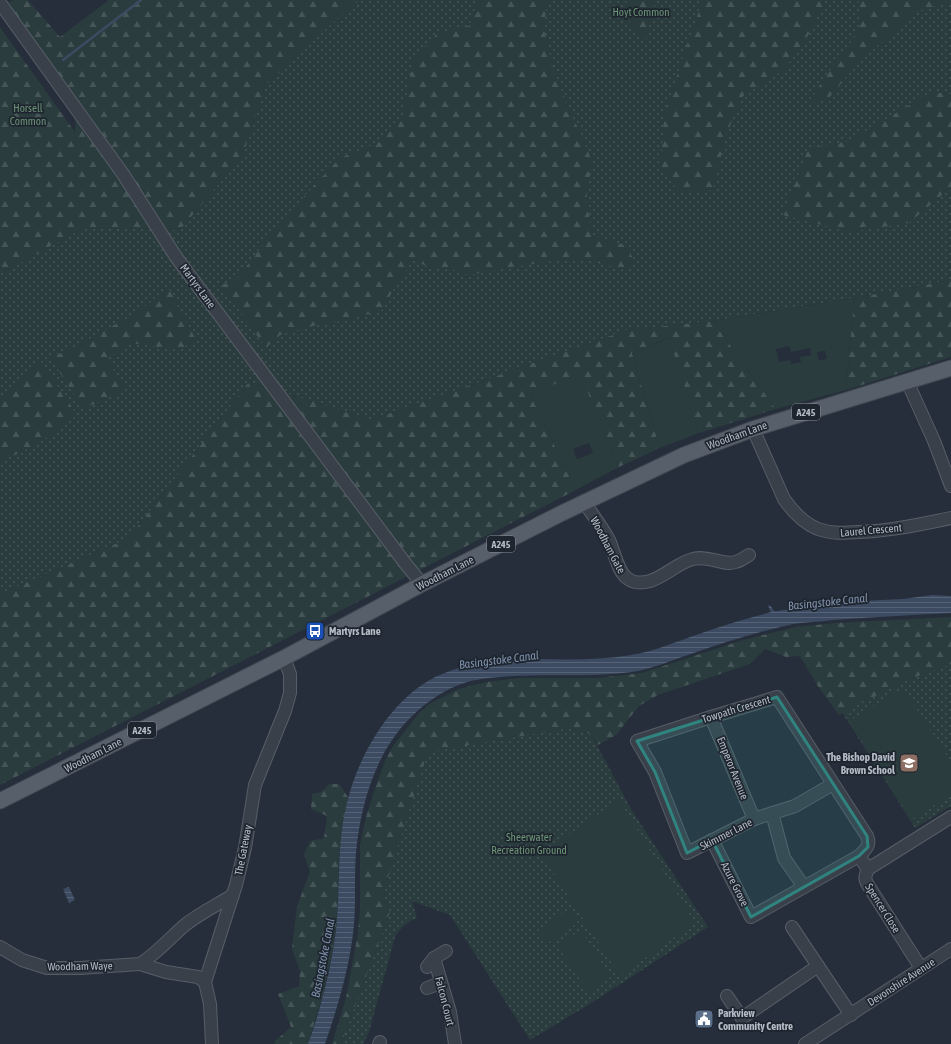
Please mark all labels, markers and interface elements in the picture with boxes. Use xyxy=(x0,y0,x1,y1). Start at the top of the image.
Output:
park label: Hoyt Common xyxy=(612,6,670,18)
park label: Horsell Common xyxy=(10,102,46,127)
street label: Martyrs Lane xyxy=(178,262,218,310)
road number: A245 xyxy=(792,404,820,420)
street label: Woodham Lane xyxy=(705,419,769,451)
street label: Woodham Gate xyxy=(588,515,628,575)
street label: Laurel Crescent xyxy=(840,521,902,539)
road number: A245 xyxy=(487,536,515,552)
street label: Woodham Lane xyxy=(414,553,476,593)
water label: Basingstoke Canal xyxy=(787,591,869,613)
bus stop icon: Martyrs Lane xyxy=(304,620,326,642)
place label: Martyrs Lane xyxy=(329,625,381,637)
water label: Basingstoke Canal xyxy=(458,648,540,672)
street label: Towpath Crescent xyxy=(700,693,772,725)
road number: A245 xyxy=(128,722,156,738)
street label: Woodham Lane xyxy=(62,735,124,775)
street label: Emperor Avenue xyxy=(715,735,751,801)
place label: The Bishop David Brown School xyxy=(826,751,896,776)
school or university icon: The Bishop David Brown School xyxy=(898,752,920,774)
street label: Skimmer Lane xyxy=(698,816,754,852)
street label: The Gateway xyxy=(232,823,254,876)
park label: Sheerwater Recreation Ground xyxy=(491,831,567,856)
street label: Azure Grove xyxy=(719,860,751,908)
street label: Spencer Close xyxy=(863,881,903,935)
water label: Basingstoke Canal xyxy=(308,917,338,999)
street label: Devonshire Avenue xyxy=(865,956,937,1008)
street label: Woodham Waye xyxy=(47,959,113,973)
street label: Falcon Court xyxy=(433,975,457,1027)
place label: Parkview Community Centre xyxy=(718,1007,793,1032)
public building icon: Parkview Community Centre xyxy=(693,1008,715,1030)

